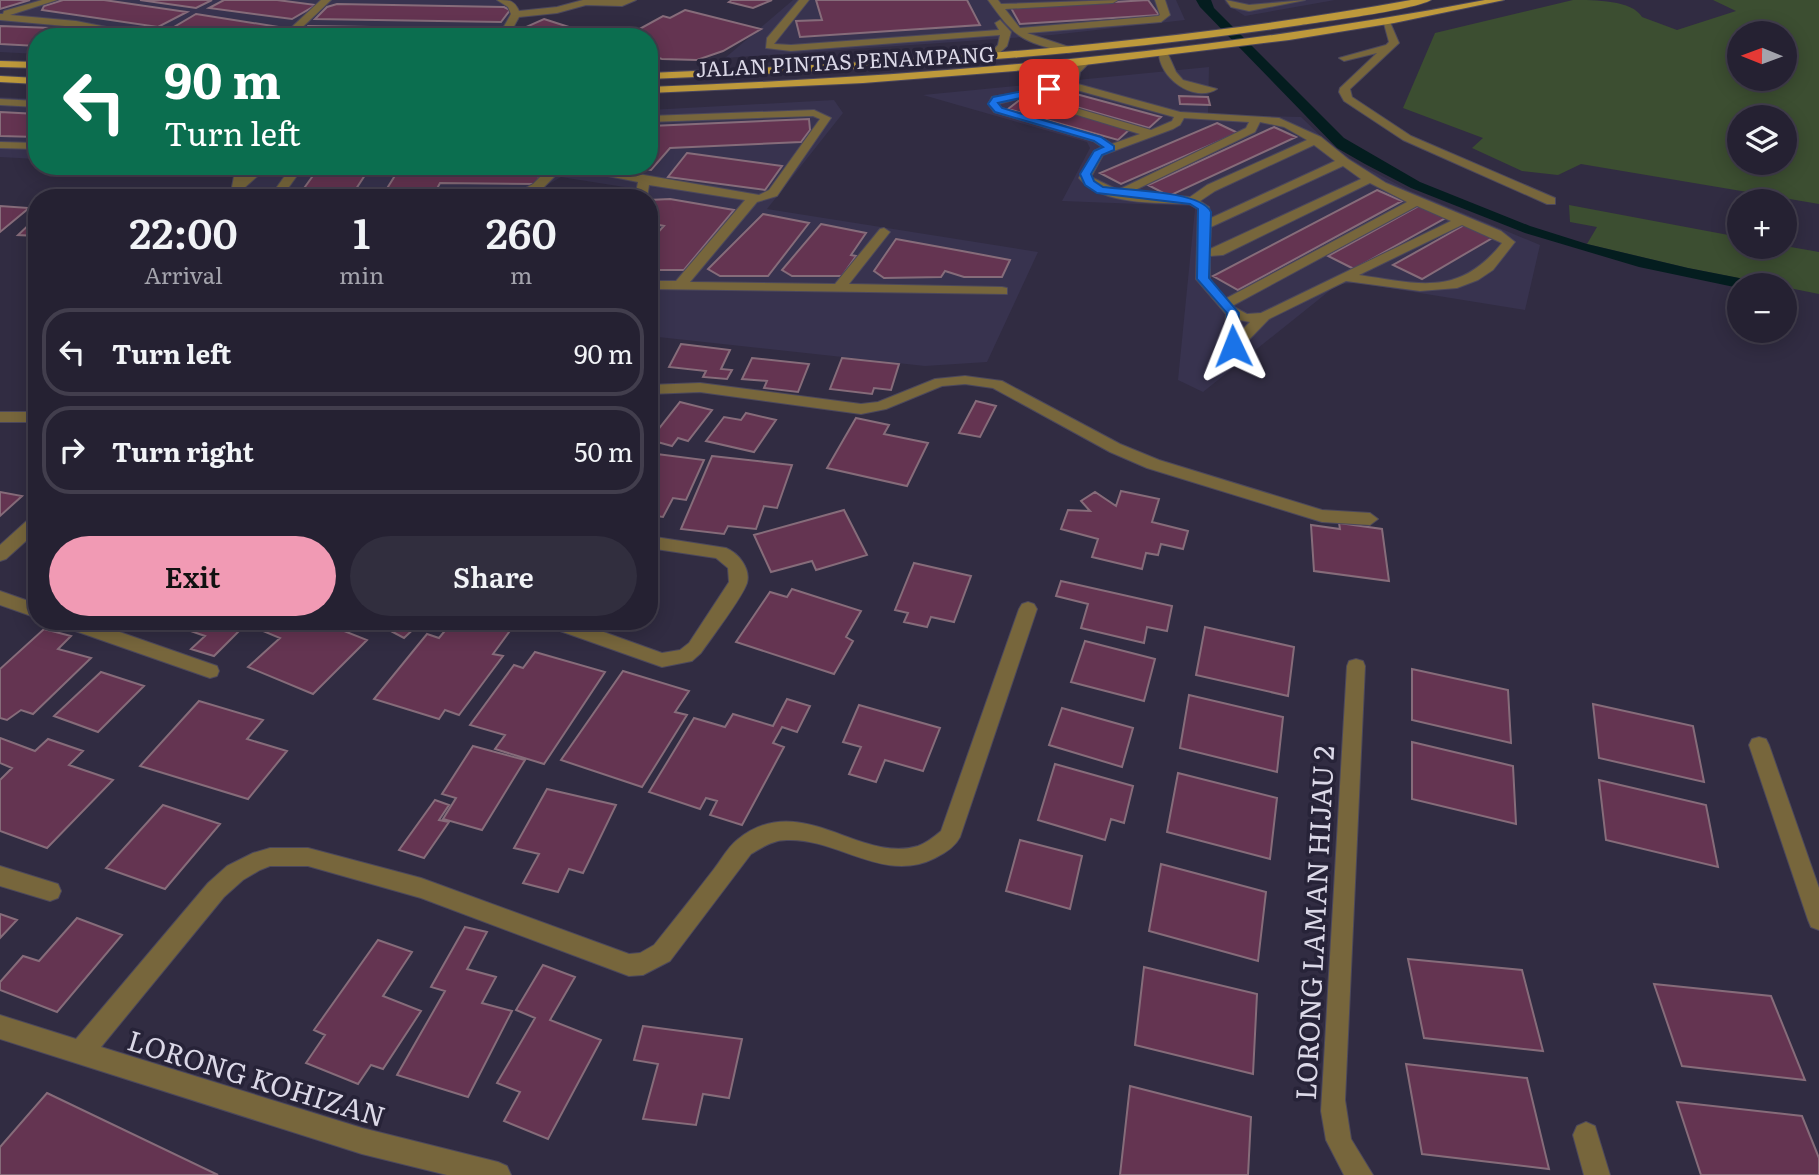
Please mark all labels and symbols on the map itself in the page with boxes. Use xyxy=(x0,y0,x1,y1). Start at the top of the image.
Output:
north arrow xyxy=(1727,21,1797,91)
street label: JALAN PINTAS PENAMPANG xyxy=(695,37,996,83)
pin xyxy=(1019,59,1079,119)
position arrow xyxy=(1196,309,1270,383)
street label: LORONG LAMAN HIJAU 2 xyxy=(1283,745,1343,1101)
street label: LORONG KOHIZAN xyxy=(123,1018,391,1136)

